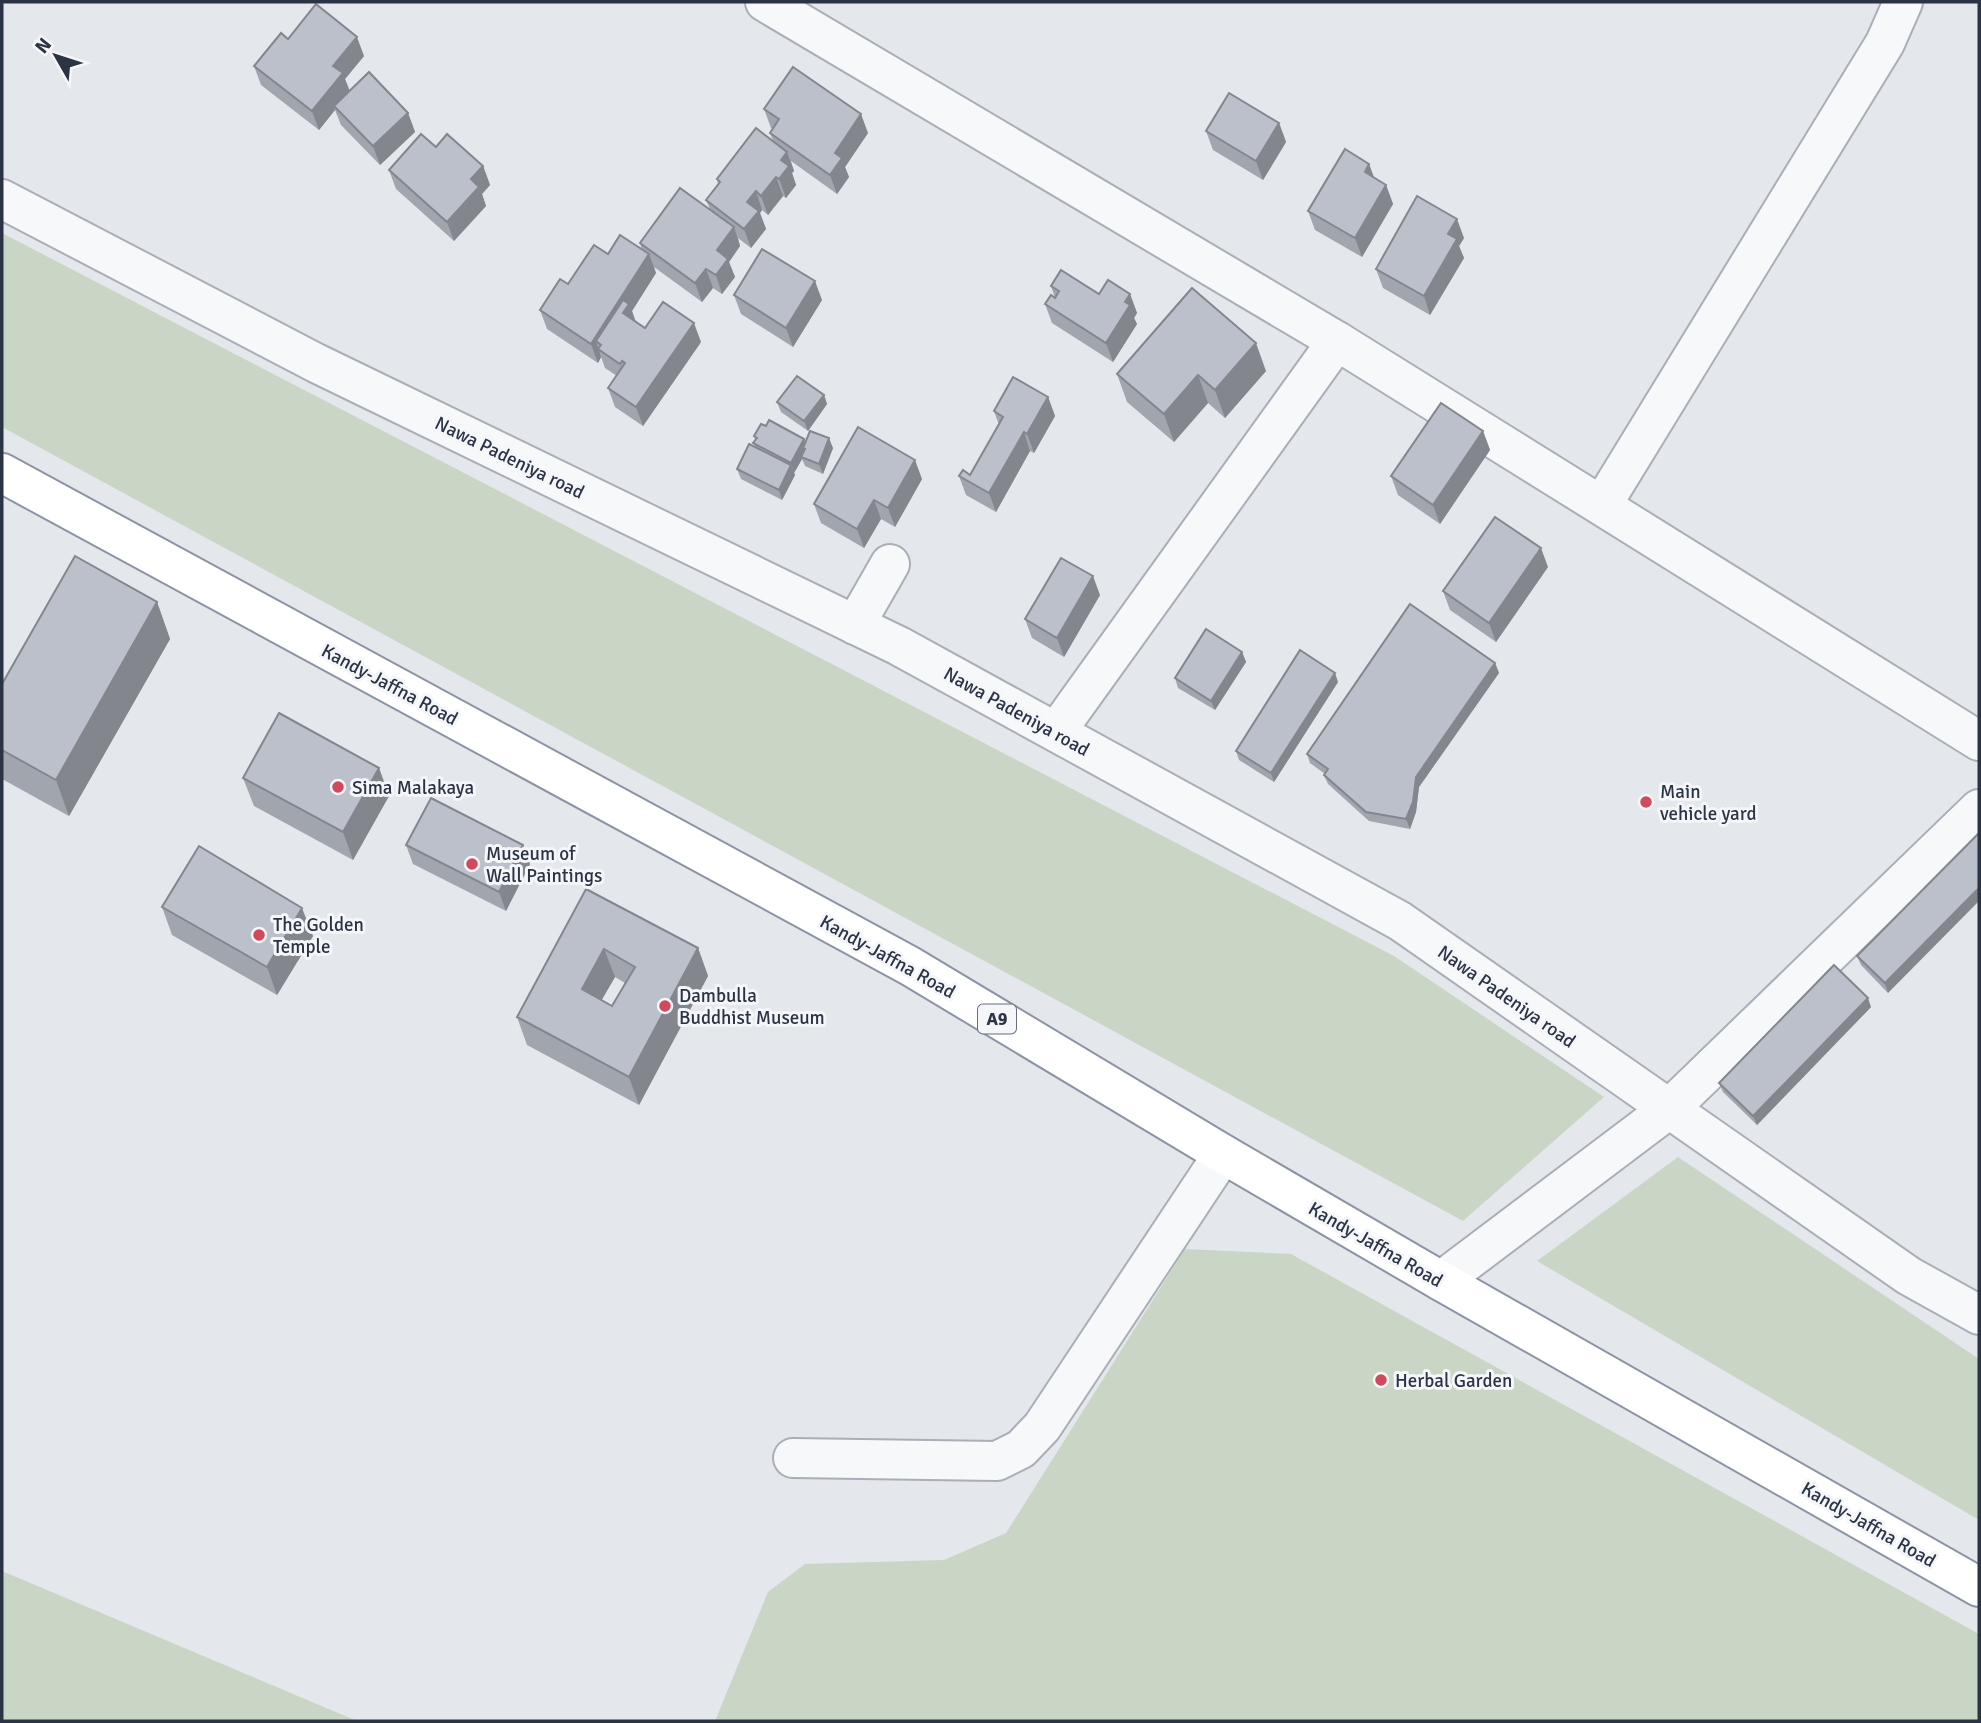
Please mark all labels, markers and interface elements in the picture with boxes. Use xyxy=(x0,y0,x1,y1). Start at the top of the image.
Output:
north arrow xyxy=(21,21,91,91)
text: N xyxy=(30,33,57,59)
street label: Nawa Padeniya road xyxy=(431,411,588,504)
street label: Kandy-Jaffna Road xyxy=(317,639,462,731)
street label: Nawa Padeniya road xyxy=(939,662,1094,762)
place label: Sima Malakaya xyxy=(352,776,474,800)
marker: Sima Malakaya xyxy=(330,779,346,795)
place label: Main vehicle yard xyxy=(1660,780,1757,826)
marker: Main vehicle yard xyxy=(1638,794,1654,810)
place label: Museum of Wall Paintings xyxy=(486,842,602,888)
marker: Museum of Wall Paintings xyxy=(464,856,480,872)
street label: Kandy-Jaffna Road xyxy=(816,910,959,1004)
place label: The Golden Temple xyxy=(273,913,364,959)
marker: The Golden Temple xyxy=(251,927,267,943)
street label: Nawa Padeniya road xyxy=(1433,940,1580,1053)
place label: Dambulla Buddhist Museum xyxy=(679,984,825,1030)
marker: Dambulla Buddhist Museum xyxy=(657,998,673,1014)
road number: A9 xyxy=(978,1004,1016,1034)
street label: Kandy-Jaffna Road xyxy=(1304,1197,1447,1293)
place label: Herbal Garden xyxy=(1395,1369,1512,1393)
marker: Herbal Garden xyxy=(1373,1372,1389,1388)
street label: Kandy-Jaffna Road xyxy=(1797,1477,1940,1573)

